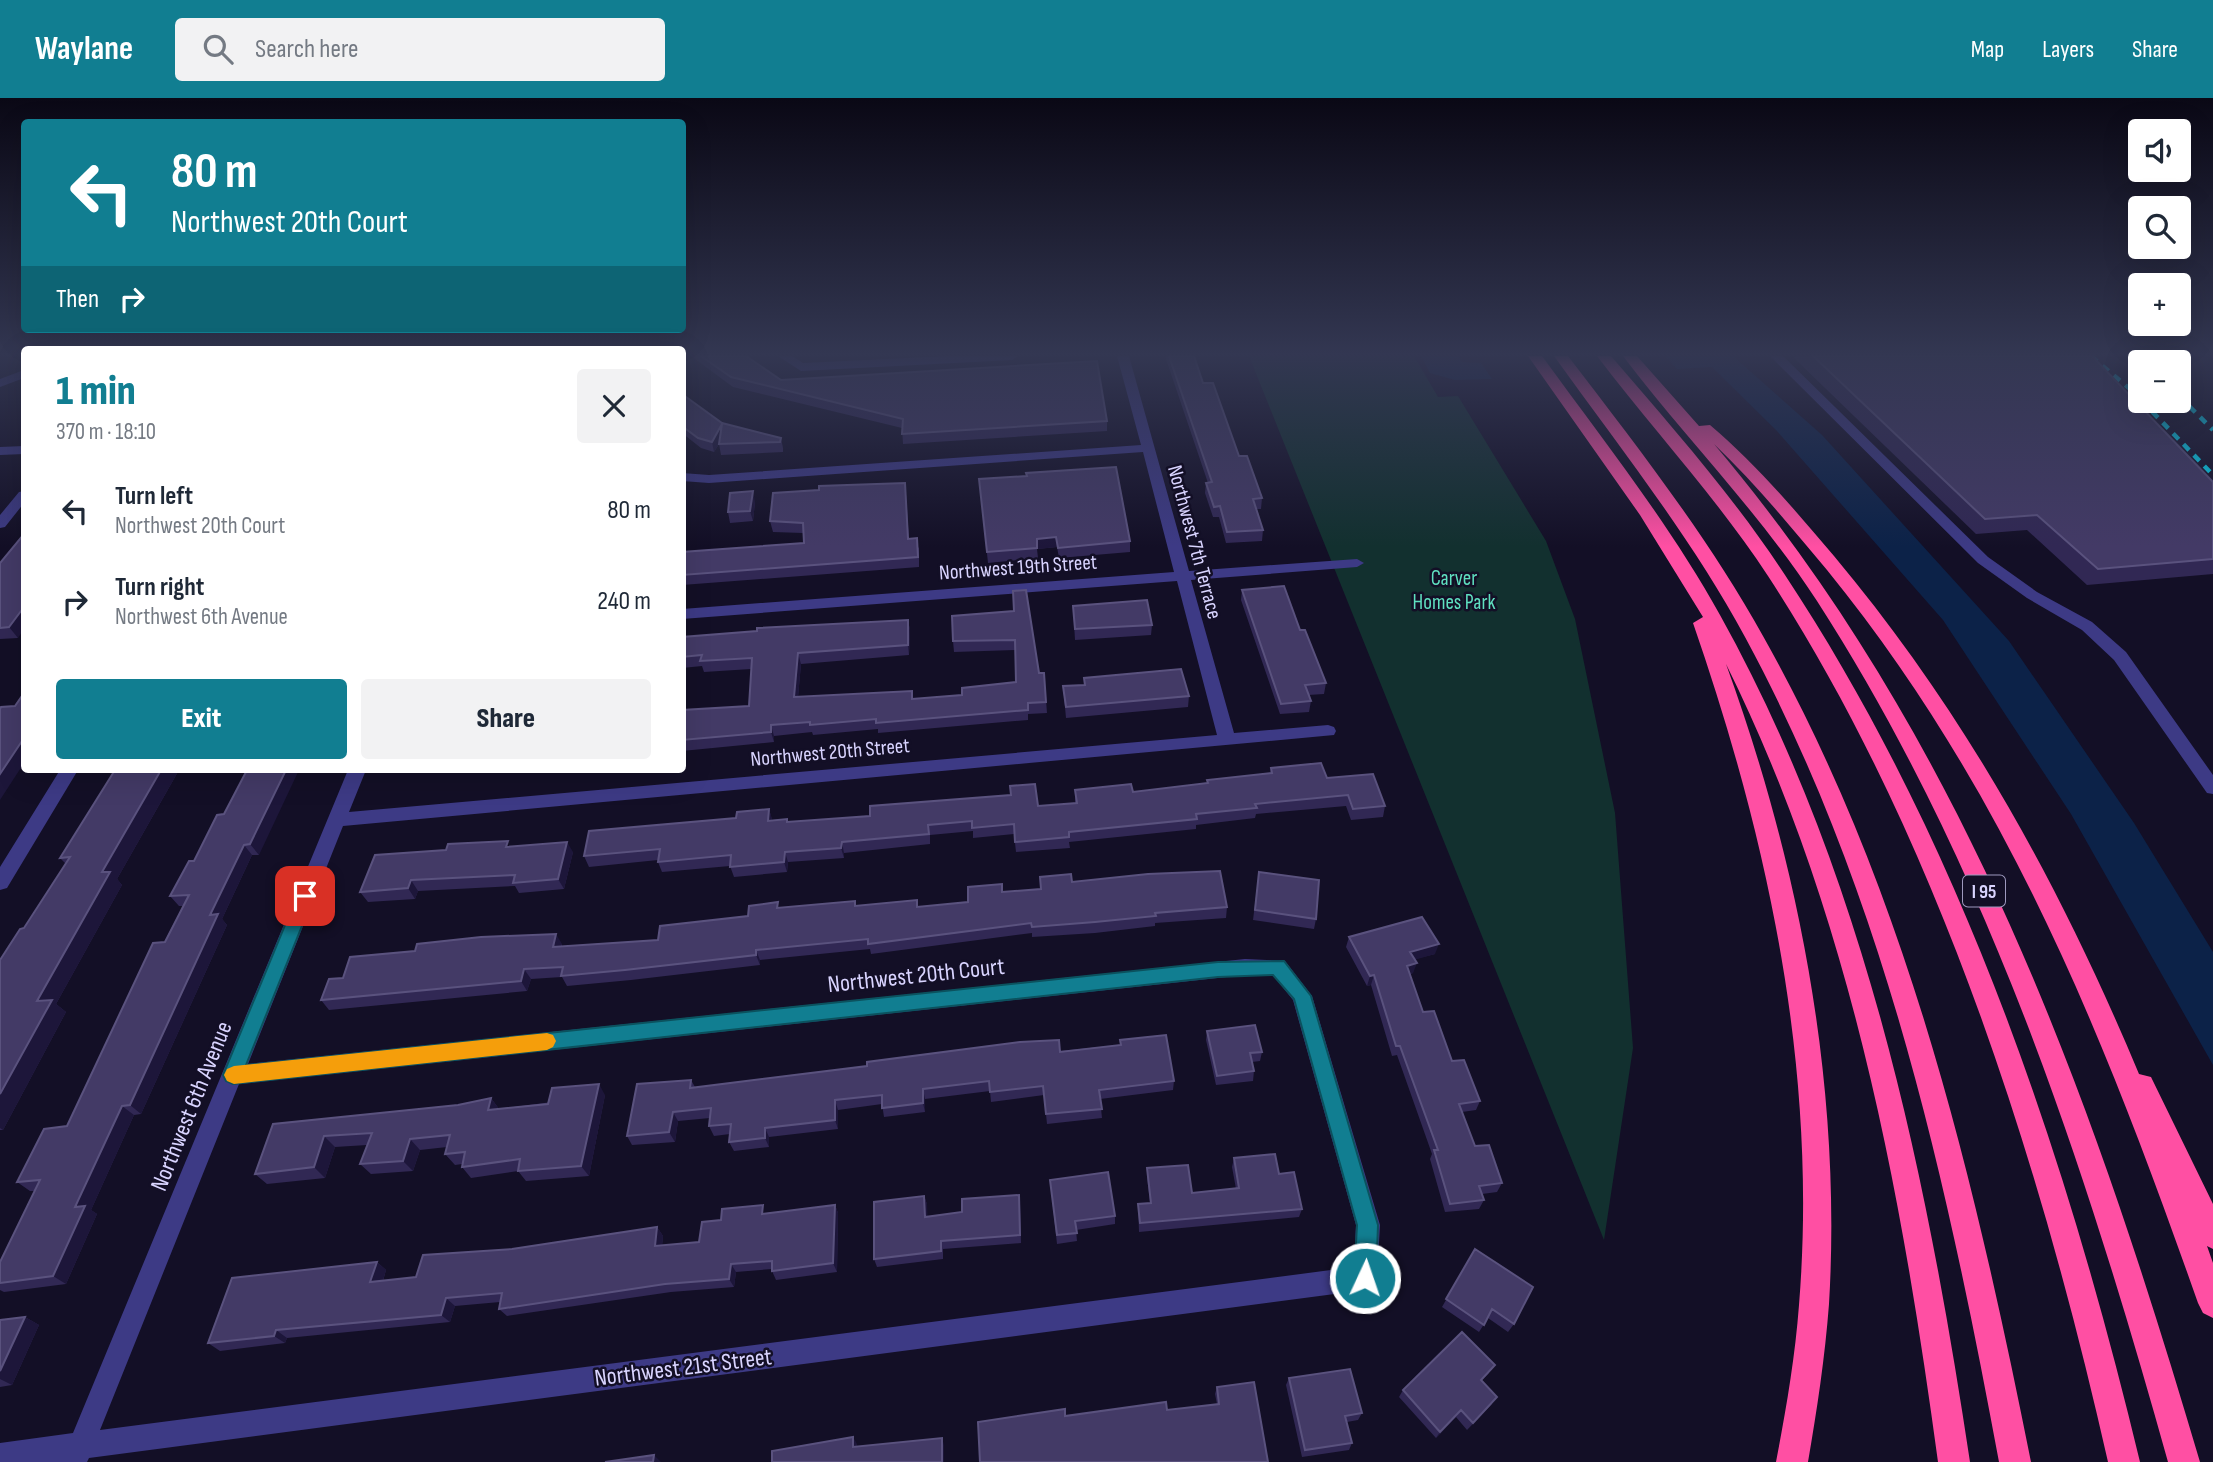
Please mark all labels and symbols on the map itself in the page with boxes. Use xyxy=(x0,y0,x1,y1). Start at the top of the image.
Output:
street label: Northwest 7th Terrace xyxy=(1162,463,1227,622)
street label: Northwest 19th Street xyxy=(938,550,1098,585)
park label: Carver Homes Park xyxy=(1413,566,1495,615)
street label: Northwest 20th Street xyxy=(749,733,911,772)
pin xyxy=(275,866,335,926)
road number: I 95 xyxy=(1963,876,2005,906)
street label: Northwest 20th Court xyxy=(826,952,1006,999)
street label: Northwest 6th Avenue xyxy=(144,1017,239,1195)
position arrow xyxy=(1328,1241,1402,1315)
street label: Northwest 21st Street xyxy=(593,1342,773,1393)

